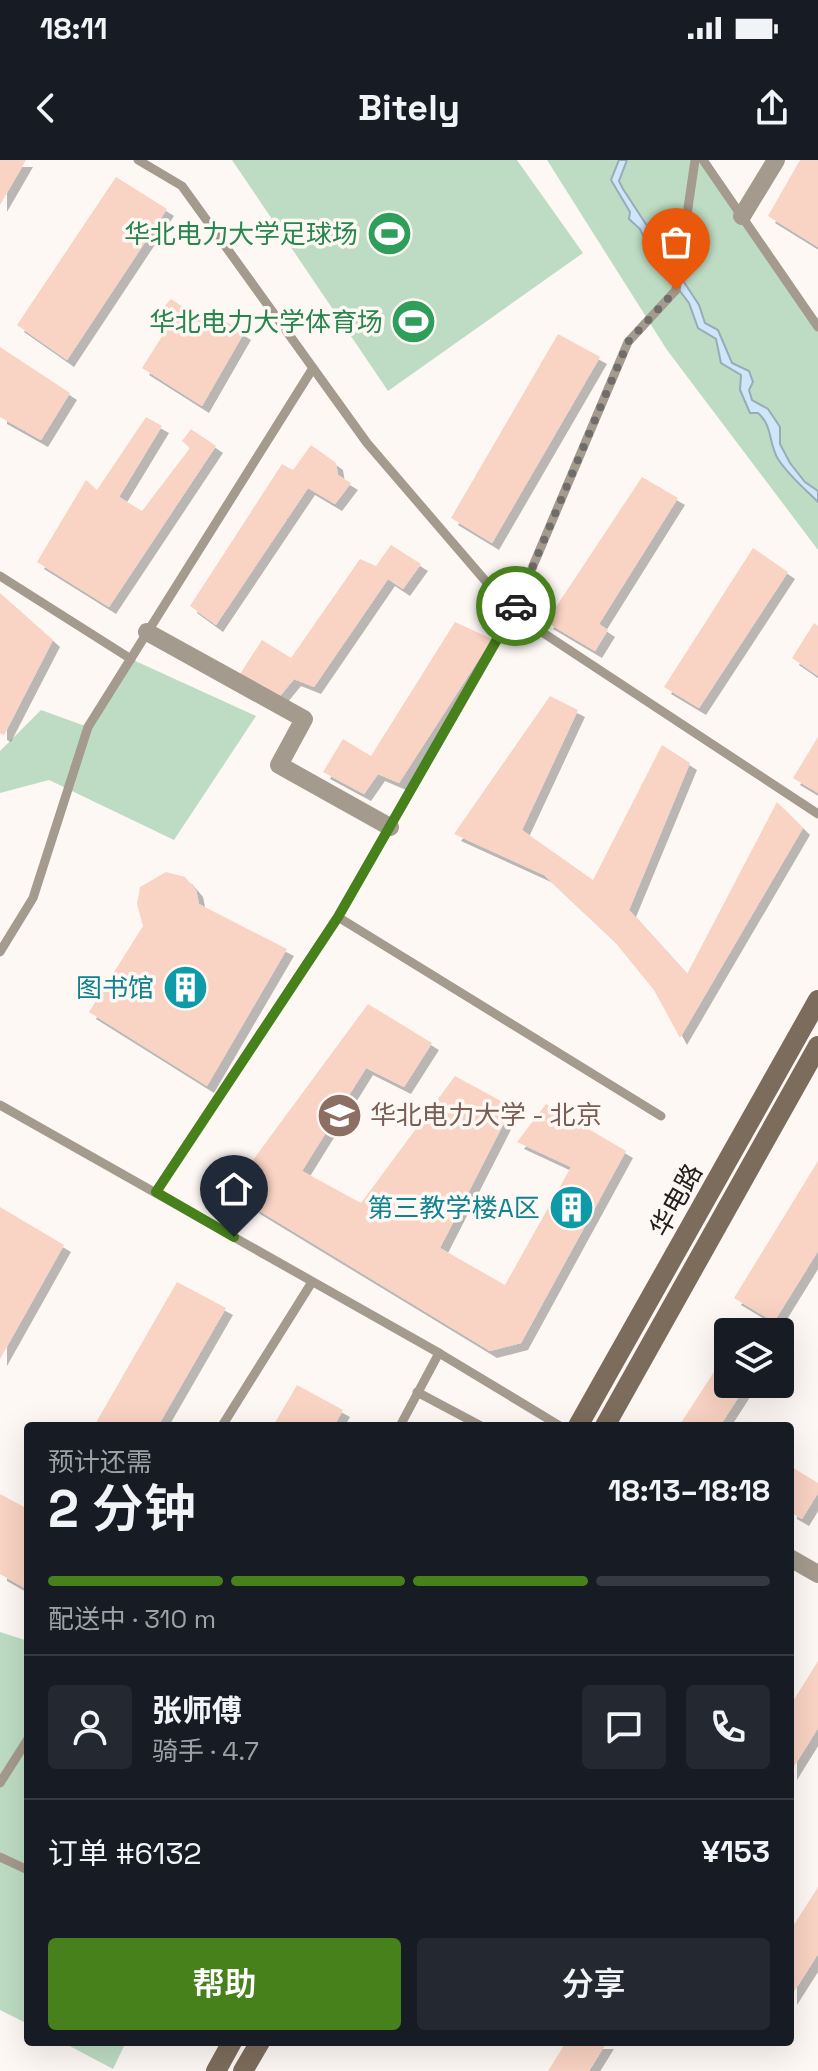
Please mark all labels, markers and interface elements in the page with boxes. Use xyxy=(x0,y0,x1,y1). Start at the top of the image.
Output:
text: 18:11 xyxy=(40,9,108,48)
text: Bitely xyxy=(358,85,460,131)
icon: back xyxy=(24,86,68,130)
icon: share xyxy=(750,86,794,130)
pin xyxy=(642,208,710,290)
sports icon: 华北电力大学足球场 xyxy=(365,210,413,258)
place label: 华北电力大学足球场 xyxy=(124,217,358,251)
icon: bag xyxy=(654,220,698,264)
sports icon: 华北电力大学体育场 xyxy=(390,298,438,346)
place label: 华北电力大学体育场 xyxy=(149,305,383,339)
courier xyxy=(476,566,556,646)
icon: car xyxy=(494,584,538,628)
building icon: 图书馆 xyxy=(161,964,209,1012)
place label: 图书馆 xyxy=(76,971,154,1005)
school or university icon: 华北电力大学 - 北京 xyxy=(315,1091,363,1139)
place label: 华北电力大学 - 北京 xyxy=(370,1098,602,1132)
pin xyxy=(200,1155,268,1237)
street label: 华电路 xyxy=(642,1158,710,1242)
icon: home xyxy=(212,1167,256,1211)
building icon: 第三教学楼A区 xyxy=(547,1184,595,1232)
place label: 第三教学楼A区 xyxy=(368,1191,540,1225)
map controls xyxy=(714,1318,794,1398)
button: layers xyxy=(714,1318,794,1398)
text: 预计还需 xyxy=(48,1445,152,1479)
text: 18:13–18:18 xyxy=(608,1471,770,1510)
text: 2 分钟 xyxy=(48,1476,196,1542)
text: 配送中 · 310 m xyxy=(48,1602,216,1636)
button: person xyxy=(48,1685,132,1769)
button: chat xyxy=(582,1685,666,1769)
button: phone xyxy=(686,1685,770,1769)
text: 张师傅 xyxy=(152,1691,242,1730)
text: 骑手 · 4.7 xyxy=(152,1734,259,1768)
text: ¥153 xyxy=(702,1832,770,1871)
text: 订单 #6132 xyxy=(48,1834,202,1873)
button: 帮助 xyxy=(48,1938,401,2030)
button: 分享 xyxy=(417,1938,770,2030)

